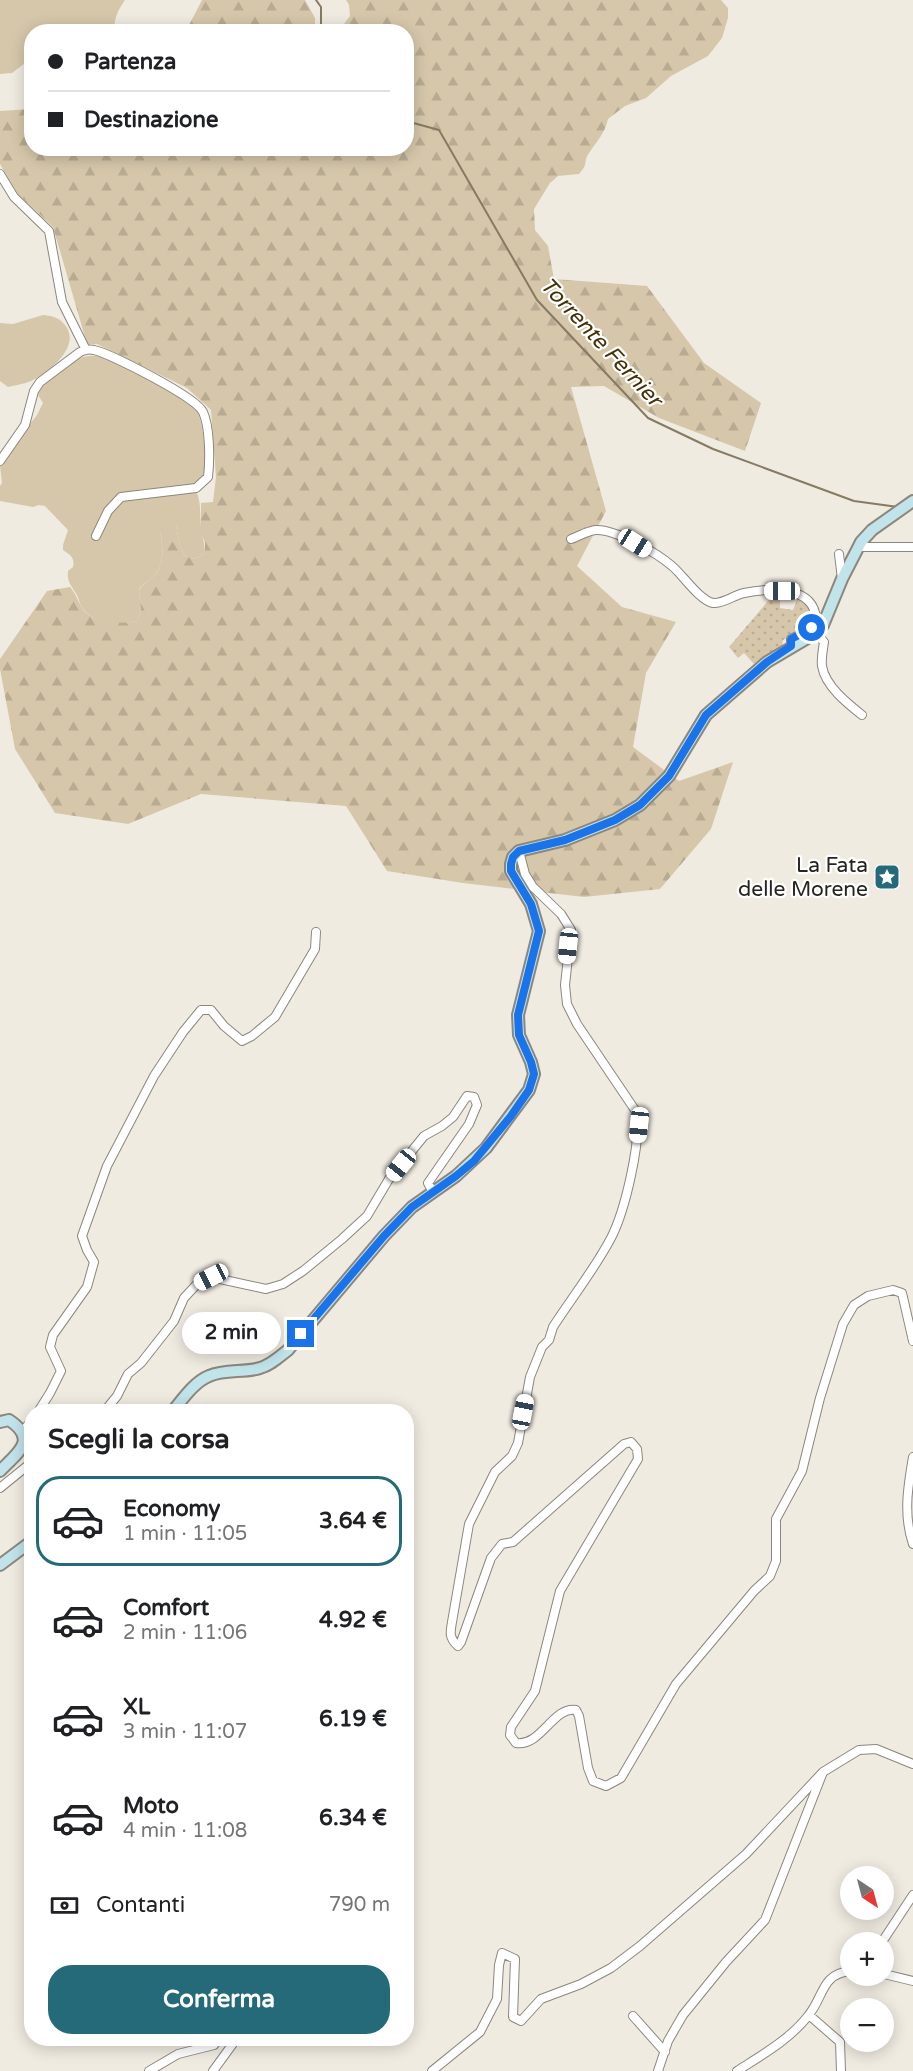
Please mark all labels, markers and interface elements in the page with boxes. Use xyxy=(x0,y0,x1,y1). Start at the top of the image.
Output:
text: Partenza xyxy=(84,49,176,75)
text: Destinazione xyxy=(84,107,218,133)
water label: Torrente Fernier xyxy=(535,272,669,414)
car xyxy=(615,526,655,560)
car xyxy=(764,582,800,600)
route start xyxy=(798,614,825,641)
place label: La Fata delle Morene xyxy=(738,853,868,902)
place icon: La Fata delle Morene xyxy=(872,862,902,892)
car xyxy=(557,927,579,965)
car xyxy=(628,1106,650,1144)
car xyxy=(383,1145,419,1185)
car xyxy=(191,1261,231,1293)
callout: 2 min xyxy=(181,1313,280,1355)
route end xyxy=(287,1320,314,1347)
text: 2 min xyxy=(205,1321,258,1345)
car xyxy=(511,1393,535,1431)
text: Scegli la corsa xyxy=(48,1423,230,1456)
icon: car xyxy=(51,1494,105,1548)
text: Economy xyxy=(123,1496,220,1522)
text: 3.64 € xyxy=(319,1508,387,1534)
text: 1 min · 11:05 xyxy=(123,1522,247,1546)
icon: car xyxy=(51,1593,105,1647)
text: Comfort xyxy=(123,1595,209,1621)
text: 4.92 € xyxy=(319,1607,387,1633)
text: 2 min · 11:06 xyxy=(123,1621,247,1645)
icon: car xyxy=(51,1692,105,1746)
text: XL xyxy=(123,1694,150,1720)
text: 6.19 € xyxy=(319,1706,387,1732)
text: 3 min · 11:07 xyxy=(123,1720,247,1744)
icon: car xyxy=(51,1791,105,1845)
text: Moto xyxy=(123,1793,179,1819)
text: 6.34 € xyxy=(319,1805,387,1831)
text: 4 min · 11:08 xyxy=(123,1819,247,1843)
north arrow xyxy=(840,1866,894,1920)
map controls xyxy=(840,1866,894,2052)
icon: cash xyxy=(48,1889,81,1922)
text: Contanti xyxy=(96,1892,185,1918)
text: 790 m xyxy=(329,1893,390,1917)
button: + xyxy=(840,1932,894,1986)
button: Conferma xyxy=(48,1965,390,2034)
button: − xyxy=(840,1998,894,2052)

